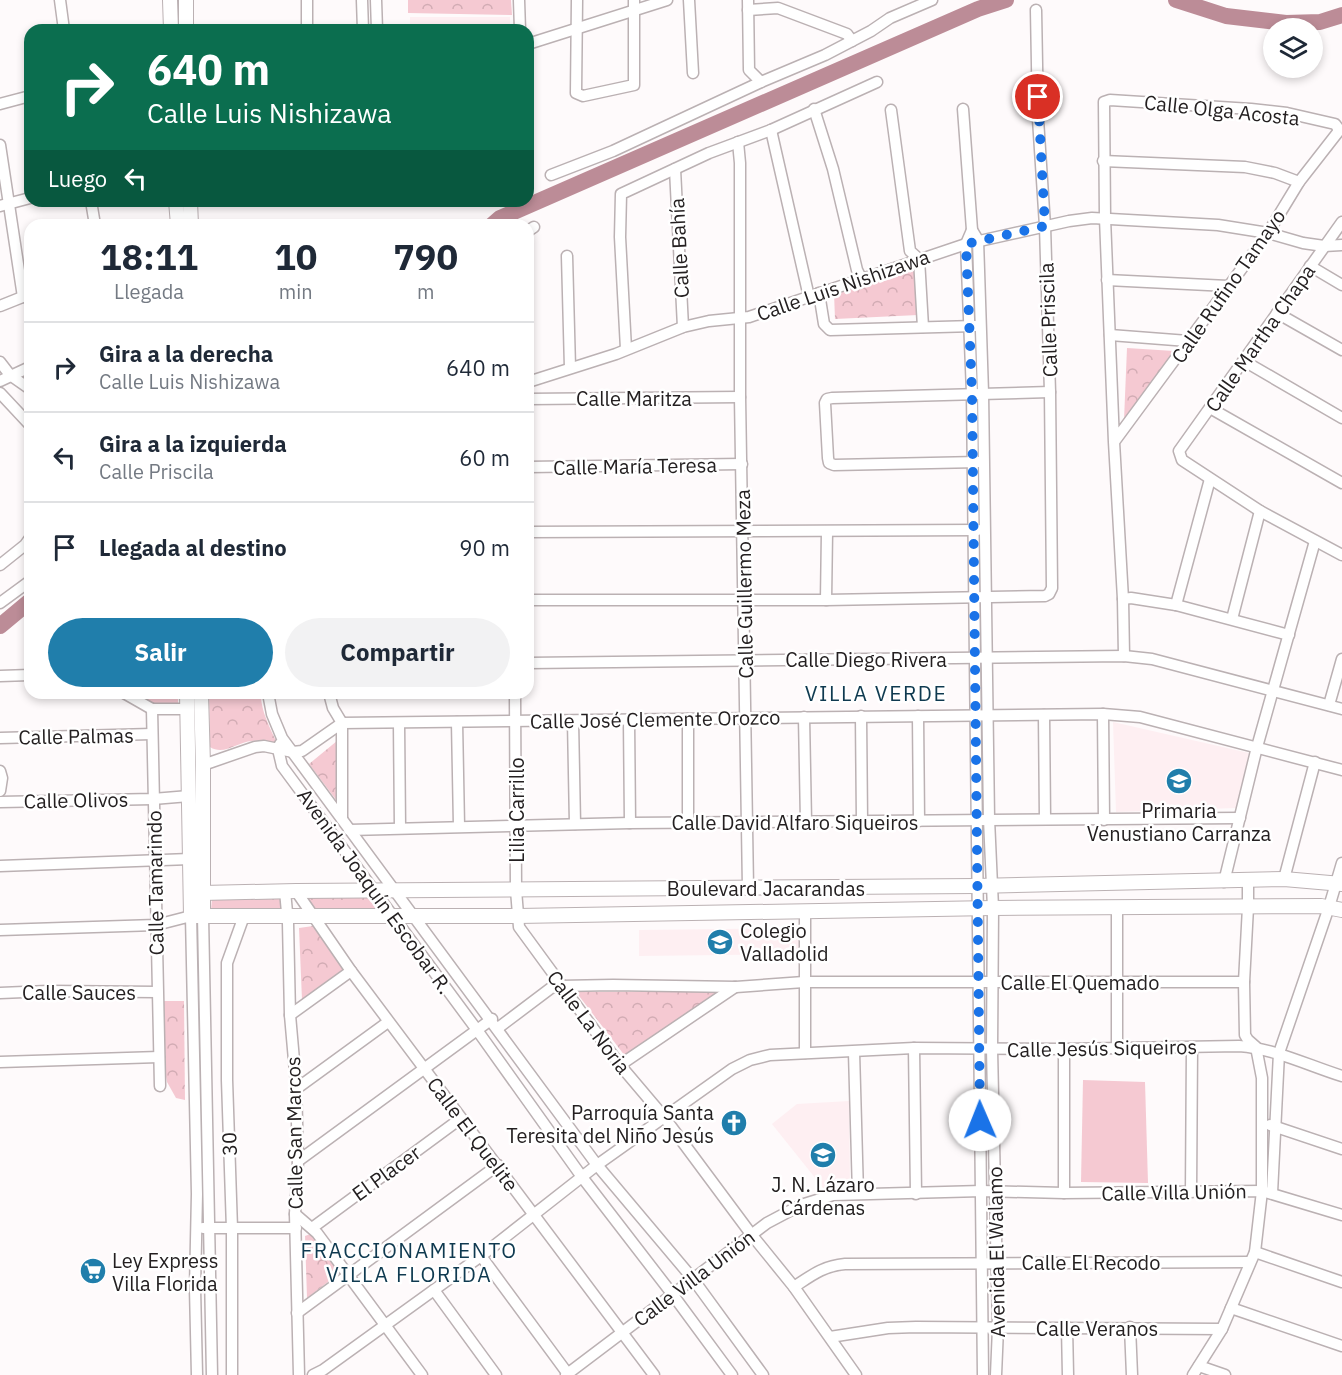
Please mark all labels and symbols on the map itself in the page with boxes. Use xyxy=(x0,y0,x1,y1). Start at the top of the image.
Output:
pin xyxy=(1012,71,1063,122)
street label: Calle Olga Acosta xyxy=(1143,88,1301,132)
street label: Calle Bahía xyxy=(663,197,695,299)
street label: Calle Rufino Tamayo xyxy=(1165,204,1291,368)
street label: Calle Luis Nishizawa xyxy=(753,243,933,327)
street label: Calle Martha Chapa xyxy=(1199,259,1321,417)
street label: Calle Priscila xyxy=(1032,262,1063,378)
street label: Calle Maritza xyxy=(576,385,692,412)
street label: Calle María Teresa xyxy=(553,451,718,481)
street label: Calle Guillermo Meza xyxy=(729,489,759,679)
street label: Calle Diego Rivera xyxy=(785,646,947,673)
district label: VILLA VERDE xyxy=(805,679,947,707)
street label: Calle José Clemente Orozco xyxy=(530,703,780,735)
street label: Calle Palmas xyxy=(18,721,134,751)
street label: Lilia Carrillo xyxy=(503,757,530,863)
school or university icon: Primaria Venustiano Carranza xyxy=(1164,766,1194,796)
street label: Avenida Joaquín Escobar R. xyxy=(291,783,459,999)
street label: Calle Olivos xyxy=(23,786,129,814)
place label: Primaria Venustiano Carranza xyxy=(1087,797,1272,847)
street label: Calle David Alfaro Siqueiros xyxy=(672,809,919,836)
street label: Calle Tamarindo xyxy=(140,810,170,956)
street label: Boulevard Jacarandas xyxy=(667,875,865,902)
place label: Colegio Valladolid xyxy=(740,917,829,967)
school or university icon: Colegio Valladolid xyxy=(705,927,735,957)
street label: Calle La Noria xyxy=(541,965,637,1080)
street label: Calle El Quemado xyxy=(1001,969,1159,996)
street label: Calle Sauces xyxy=(22,979,136,1006)
street label: Calle Jesús Siqueiros xyxy=(1007,1033,1197,1063)
street label: Calle San Marcos xyxy=(279,1056,309,1210)
street label: Calle El Quelite xyxy=(421,1071,525,1197)
position arrow xyxy=(948,1088,1012,1152)
place label: Parroquía Santa Teresita del Niño Jesús xyxy=(506,1099,714,1149)
church icon: Parroquía Santa Teresita del Niño Jesús xyxy=(719,1108,749,1138)
street label: 30 xyxy=(215,1132,243,1156)
street label: El Placer xyxy=(346,1139,426,1207)
school or university icon: J. N. Lázaro Cárdenas xyxy=(808,1140,838,1170)
street label: Avenida El Walamo xyxy=(981,1166,1011,1338)
place label: J. N. Lázaro Cárdenas xyxy=(771,1171,875,1221)
street label: Calle Villa Unión xyxy=(1101,1177,1247,1207)
street label: Calle Villa Unión xyxy=(628,1223,760,1333)
district label: FRACCIONAMIENTO VILLA FLORIDA xyxy=(300,1236,518,1288)
place label: Ley Express Villa Florida xyxy=(112,1247,218,1297)
street label: Calle El Recodo xyxy=(1022,1249,1160,1276)
supermarket icon: Ley Express Villa Florida xyxy=(78,1256,108,1286)
street label: Calle Veranos xyxy=(1036,1315,1158,1342)

